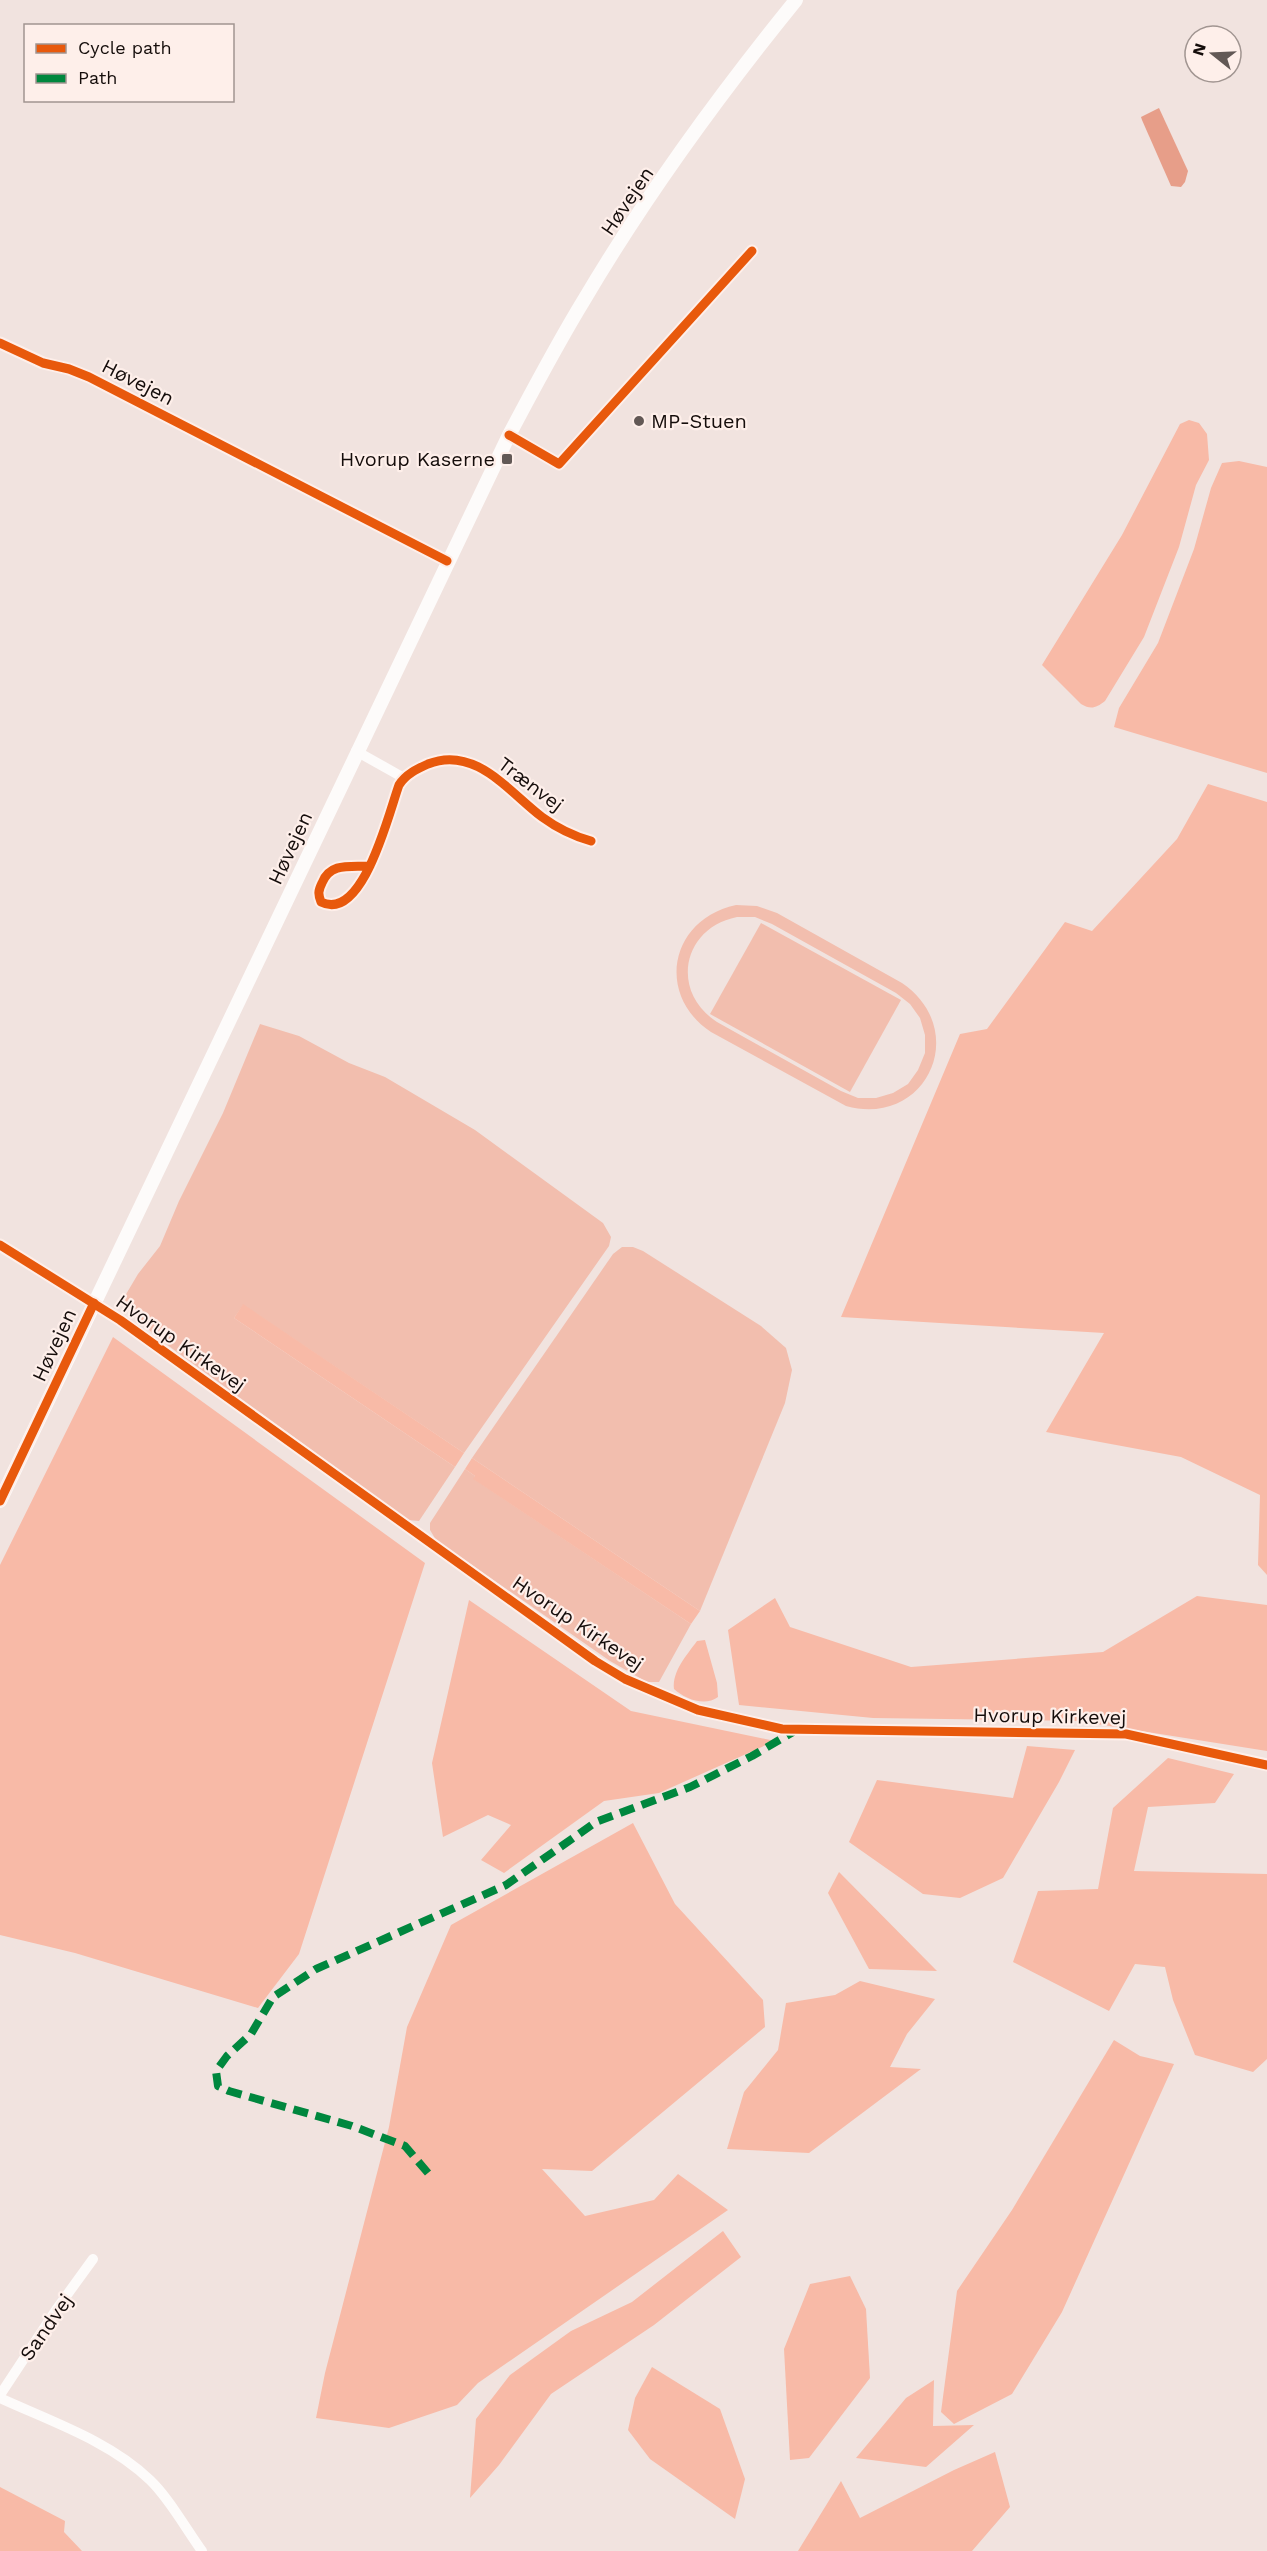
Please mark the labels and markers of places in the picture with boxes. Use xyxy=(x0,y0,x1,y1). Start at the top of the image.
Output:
place label: MP-Stuen xyxy=(651,409,747,433)
marker: MP-Stuen xyxy=(632,414,646,428)
place label: Hvorup Kaserne xyxy=(340,447,495,471)
marker: Hvorup Kaserne xyxy=(500,452,514,466)

